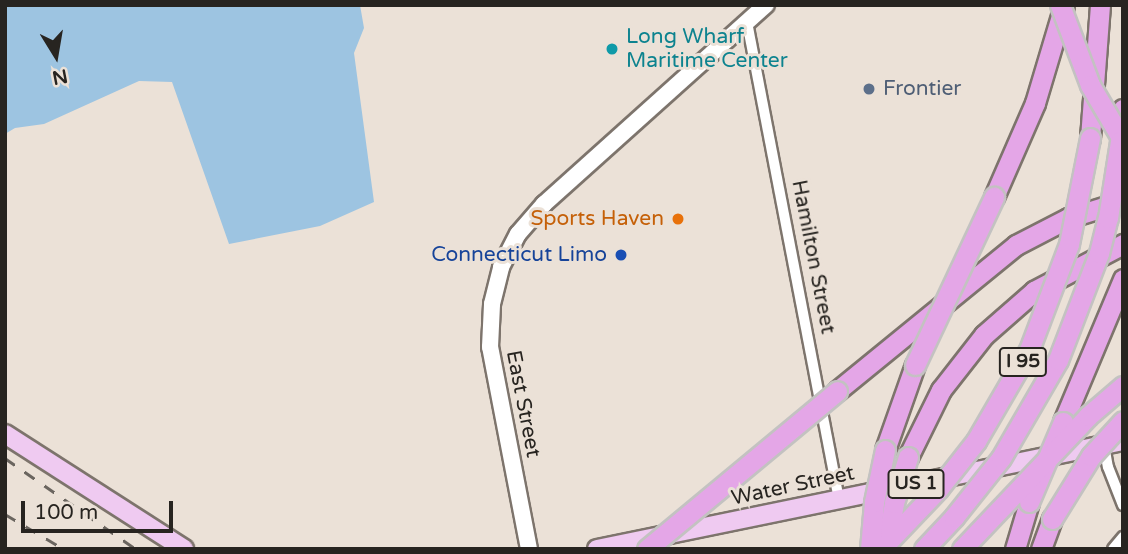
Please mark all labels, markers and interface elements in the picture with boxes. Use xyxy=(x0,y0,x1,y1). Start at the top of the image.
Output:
north arrow xyxy=(21,21,91,91)
place label: Long Wharf Maritime Center xyxy=(626,24,788,74)
marker: Long Wharf Maritime Center xyxy=(604,41,620,57)
text: N xyxy=(50,64,70,89)
place label: Frontier xyxy=(883,76,961,102)
marker: Frontier xyxy=(861,81,877,97)
street label: Hamilton Street xyxy=(786,178,840,336)
place label: Sports Haven xyxy=(530,206,664,232)
marker: Sports Haven xyxy=(670,211,686,227)
place label: Connecticut Limo xyxy=(431,242,607,268)
marker: Connecticut Limo xyxy=(613,247,629,263)
road number: I 95 xyxy=(998,346,1048,378)
street label: East Street xyxy=(500,348,546,460)
street label: Water Street xyxy=(729,461,857,511)
road number: US 1 xyxy=(886,468,946,499)
scale bar xyxy=(24,488,177,532)
text: 100 m xyxy=(34,500,98,525)

